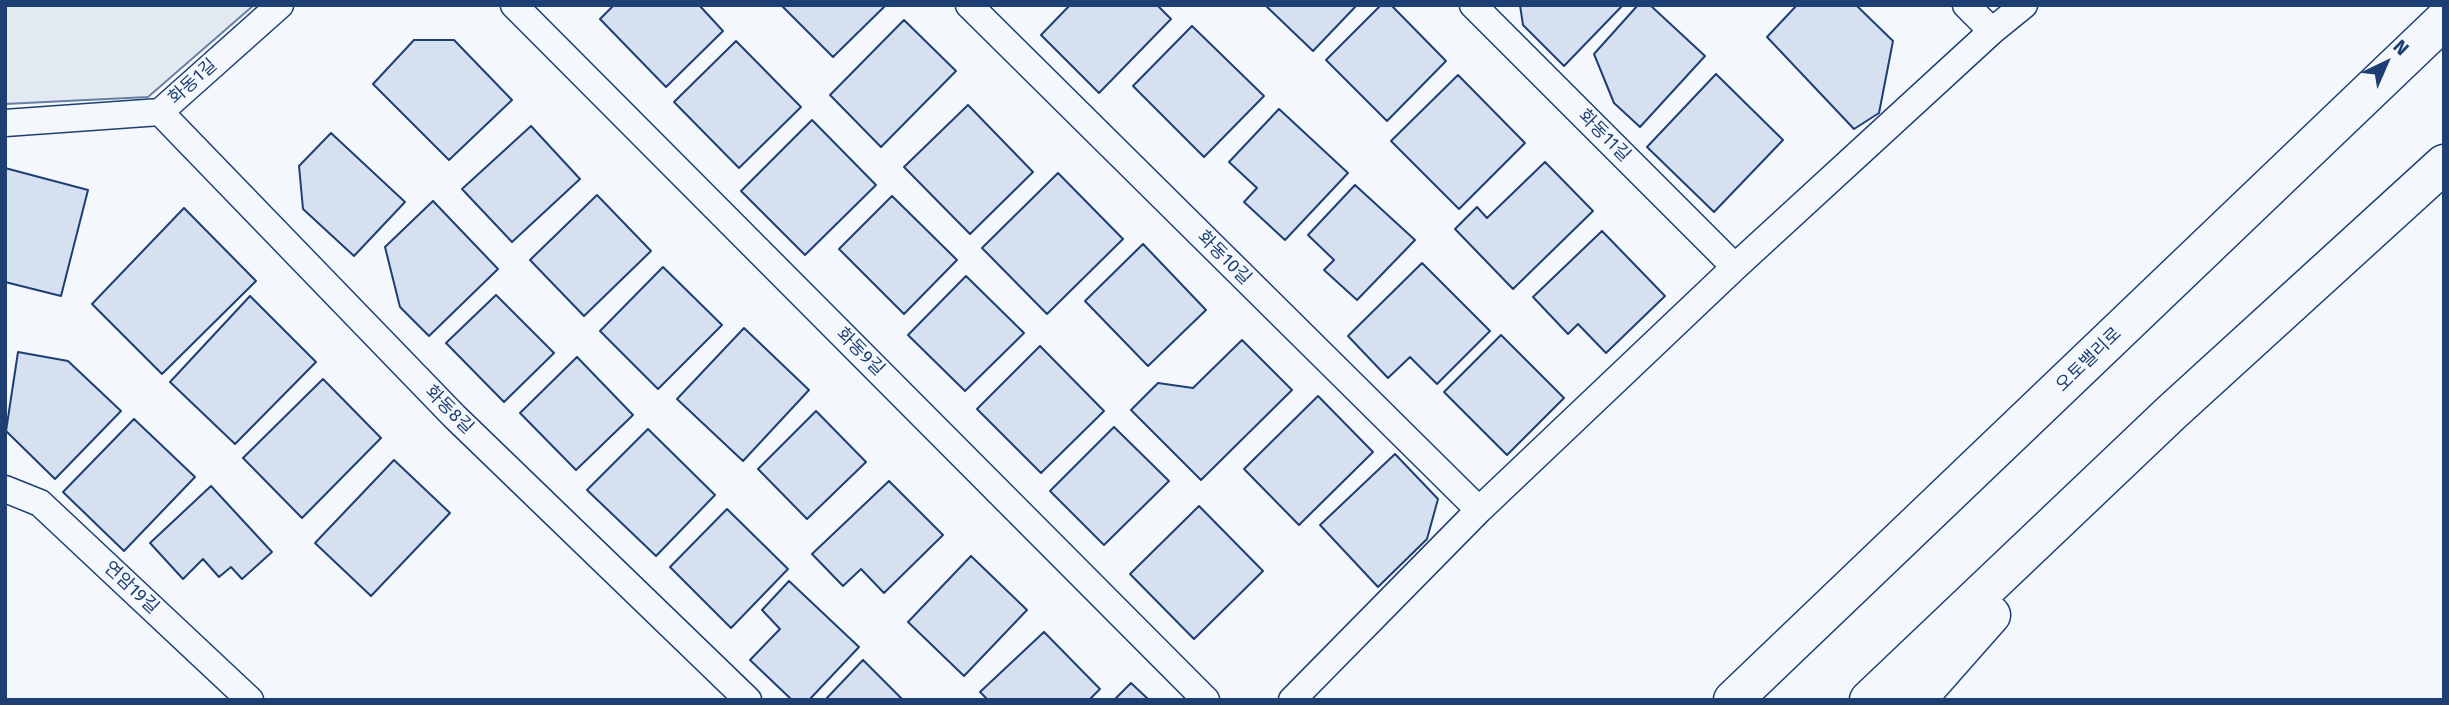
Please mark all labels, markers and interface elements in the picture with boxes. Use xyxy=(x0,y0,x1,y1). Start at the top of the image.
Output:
north arrow xyxy=(2351,28,2421,98)
text: N xyxy=(2388,35,2413,60)
street label: 화동1길 xyxy=(164,55,222,109)
street label: 화동11길 xyxy=(1573,105,1635,167)
street label: 화동10길 xyxy=(1192,226,1256,290)
street label: 화동9길 xyxy=(831,323,889,381)
street label: 오토밸리로 xyxy=(2052,323,2126,397)
street label: 화동8길 xyxy=(420,381,478,439)
street label: 연암19길 xyxy=(99,557,163,619)

